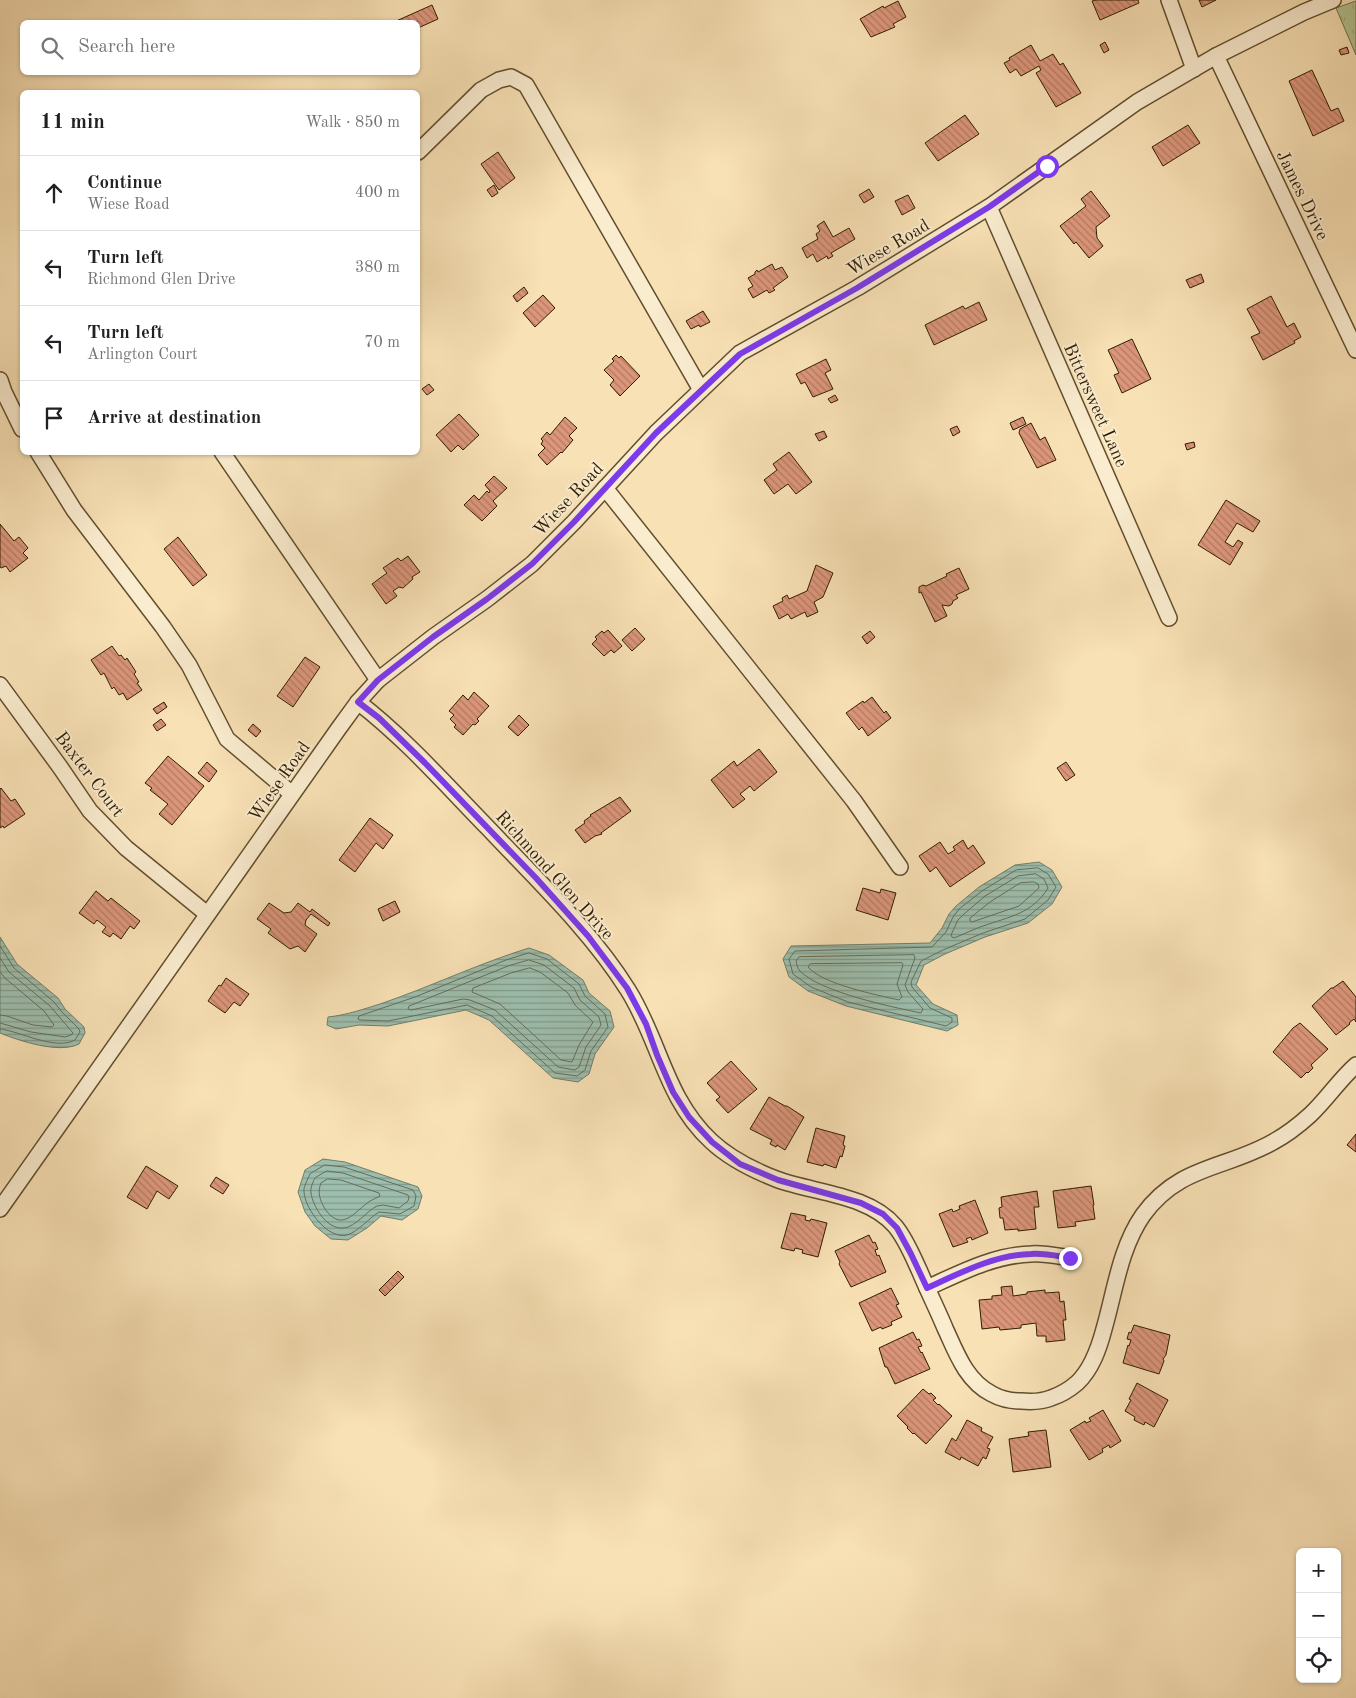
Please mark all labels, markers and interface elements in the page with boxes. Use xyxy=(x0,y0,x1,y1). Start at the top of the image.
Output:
search box xyxy=(20,20,420,75)
icon: search xyxy=(38,34,66,62)
text: Search here xyxy=(78,38,175,57)
text: 11 min xyxy=(40,112,105,133)
text: Walk · 850 m xyxy=(305,115,400,131)
street label: James Drive xyxy=(1273,148,1332,243)
route start xyxy=(1036,155,1059,178)
text: Continue xyxy=(87,174,162,193)
icon: ahead xyxy=(40,179,68,207)
text: 400 m xyxy=(355,185,400,201)
text: Wiese Road xyxy=(87,197,170,213)
street label: Wiese Road xyxy=(844,216,933,279)
text: Turn left xyxy=(87,249,164,268)
icon: left xyxy=(40,254,68,282)
text: 380 m xyxy=(355,260,400,276)
text: Richmond Glen Drive xyxy=(87,272,235,288)
text: Turn left xyxy=(87,324,164,343)
icon: left xyxy=(40,329,68,357)
text: 70 m xyxy=(364,335,400,351)
street label: Bittersweet Lane xyxy=(1060,341,1130,470)
text: Arlington Court xyxy=(87,347,198,363)
icon: arrive xyxy=(40,404,68,432)
text: Arrive at destination xyxy=(87,409,261,428)
street label: Wiese Road xyxy=(531,460,607,540)
street label: Baxter Court xyxy=(51,728,127,821)
street label: Wiese Road xyxy=(246,738,314,825)
street label: Richmond Glen Drive xyxy=(492,808,617,944)
route end xyxy=(1059,1247,1082,1270)
map controls xyxy=(1296,1548,1341,1683)
button: + xyxy=(1296,1548,1341,1593)
button: − xyxy=(1296,1593,1341,1638)
button: locate xyxy=(1296,1638,1341,1683)

